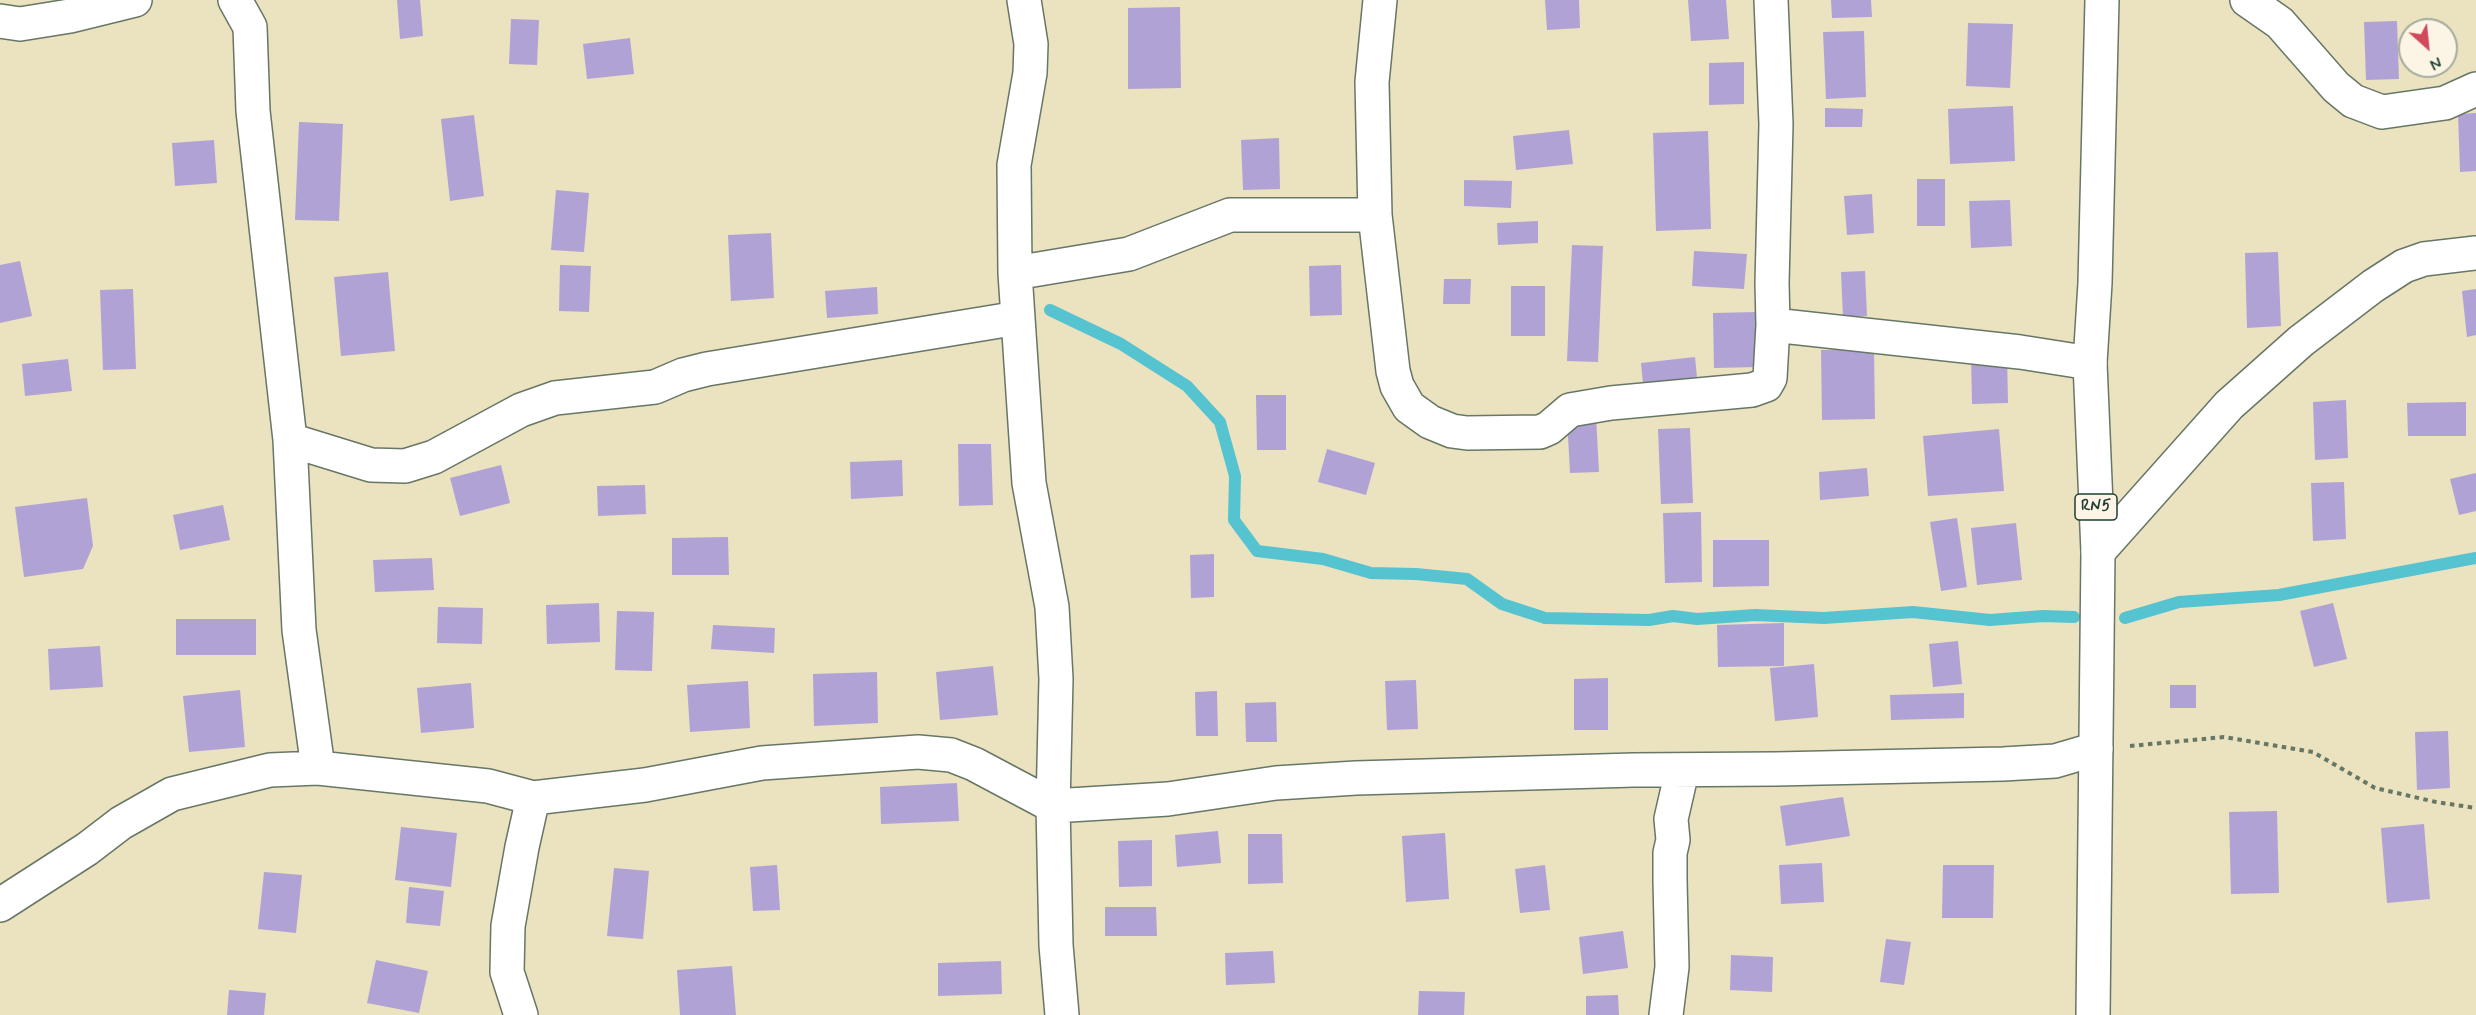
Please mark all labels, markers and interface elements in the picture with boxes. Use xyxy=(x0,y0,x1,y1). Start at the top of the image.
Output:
north arrow xyxy=(2398,18,2458,78)
text: N xyxy=(2426,51,2445,74)
road number: RN5 xyxy=(2075,494,2117,520)

